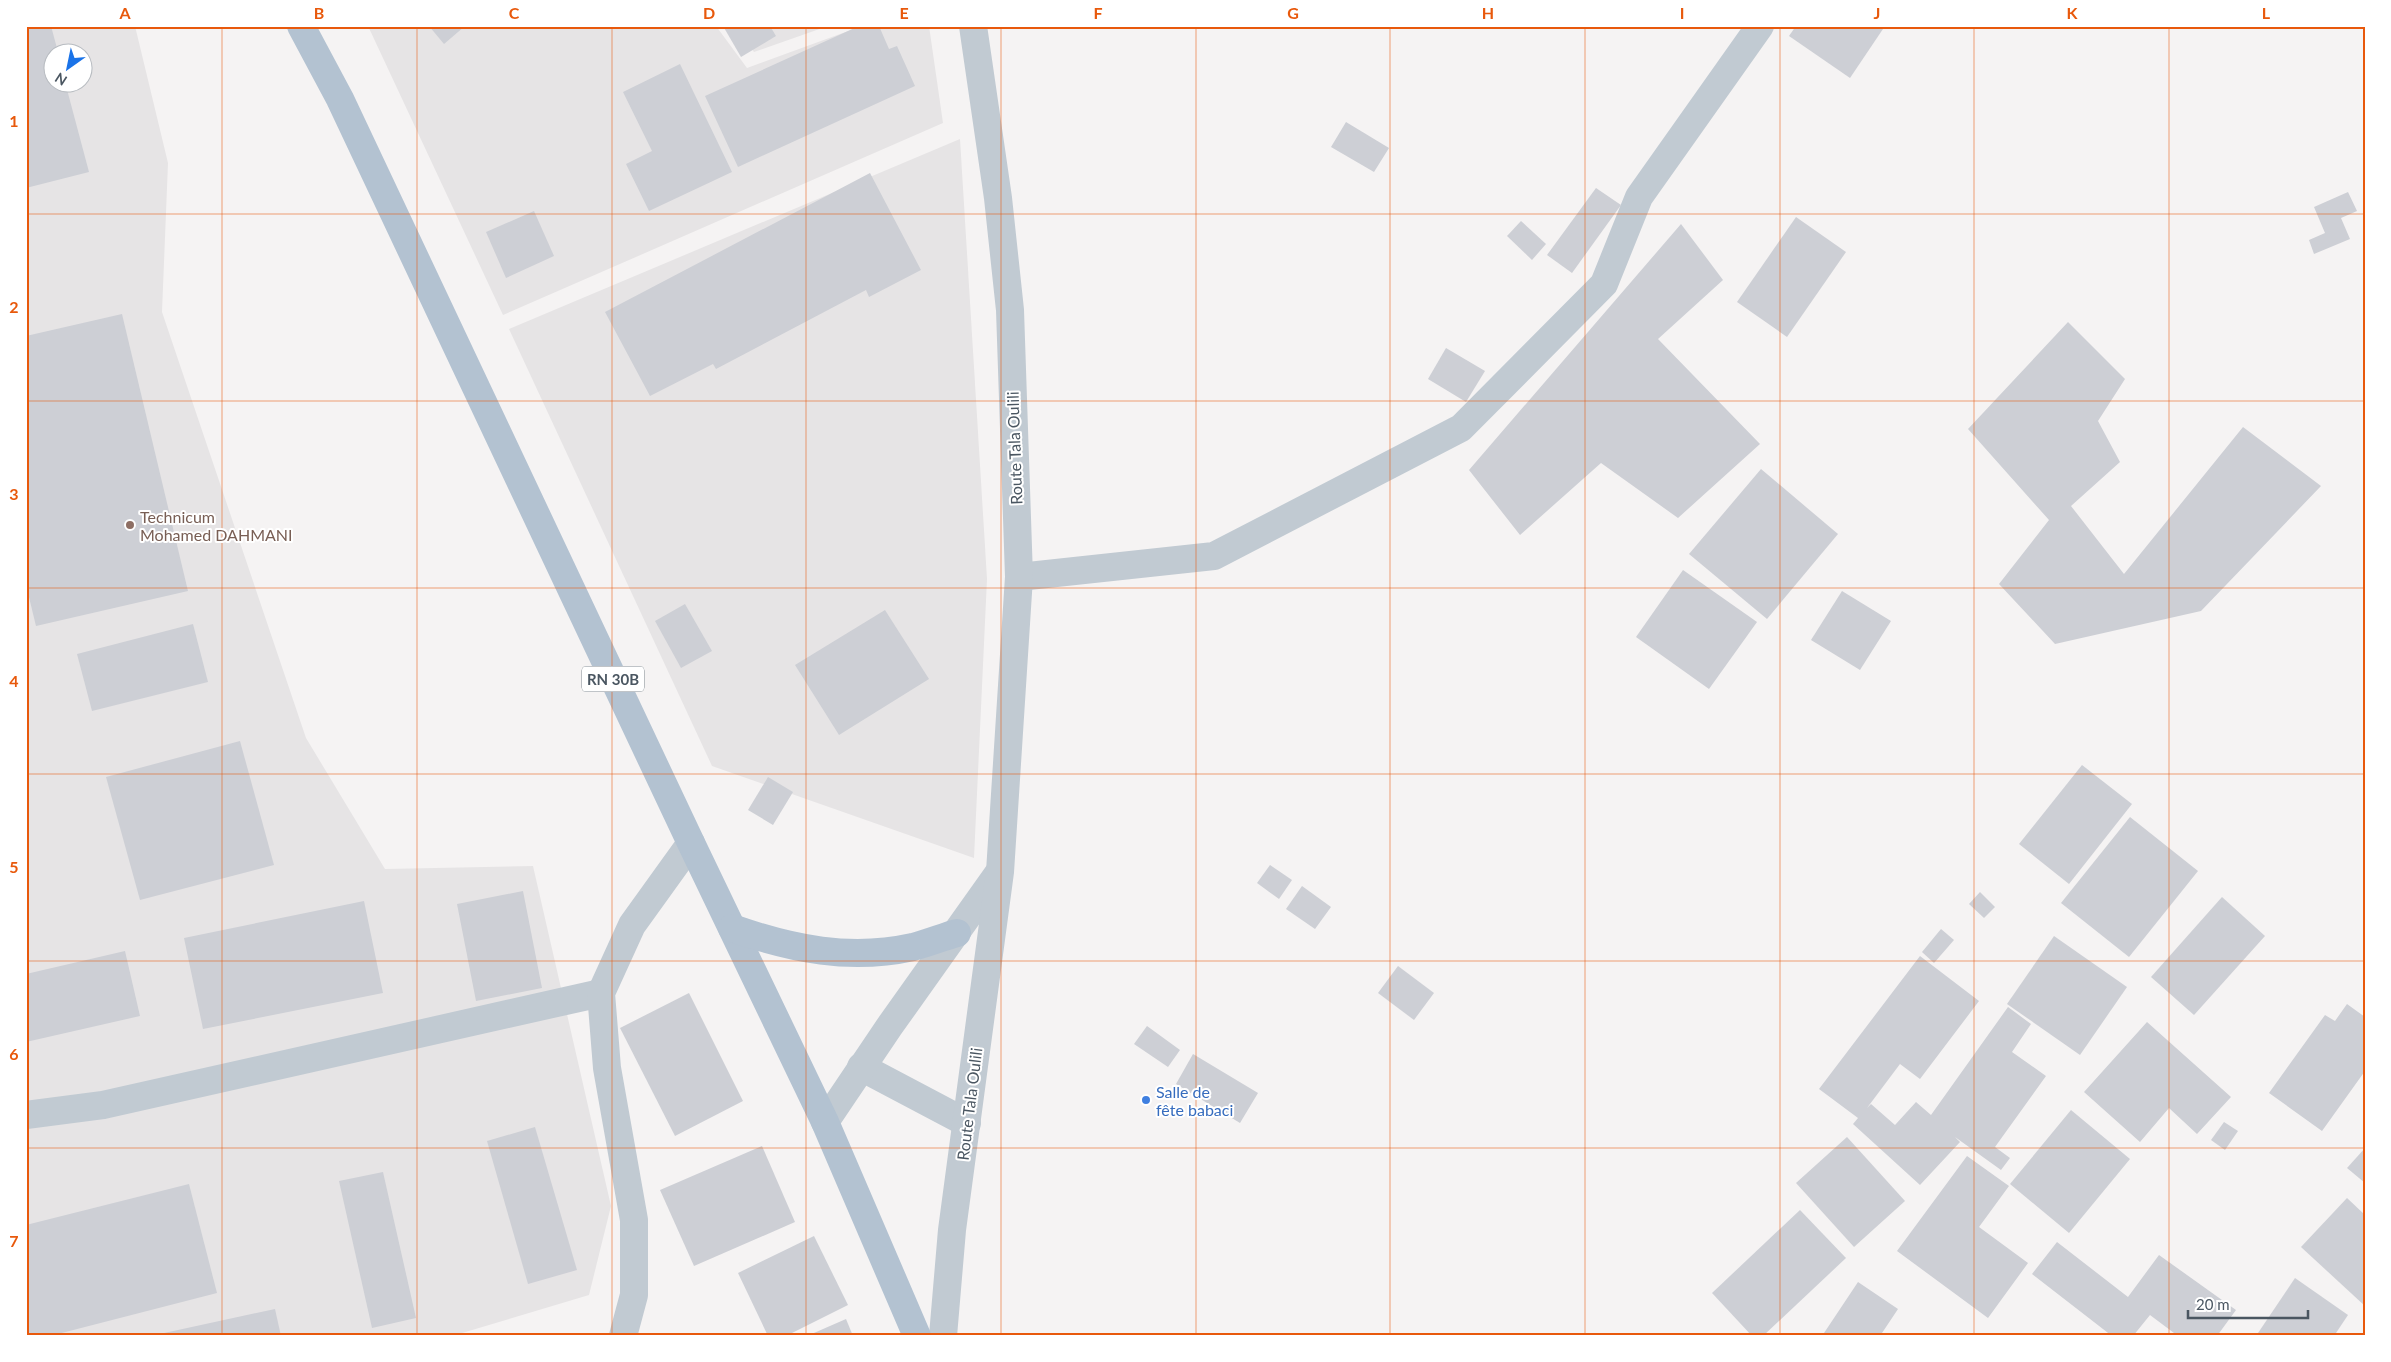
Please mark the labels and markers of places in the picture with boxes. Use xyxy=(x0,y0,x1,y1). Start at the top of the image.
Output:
place label: Technicum Mohamed DAHMANI xyxy=(140,507,293,544)
marker: Technicum Mohamed DAHMANI xyxy=(124,519,136,531)
place label: Salle de fête babaci xyxy=(1156,1082,1233,1119)
marker: Salle de fête babaci xyxy=(1140,1094,1152,1106)

